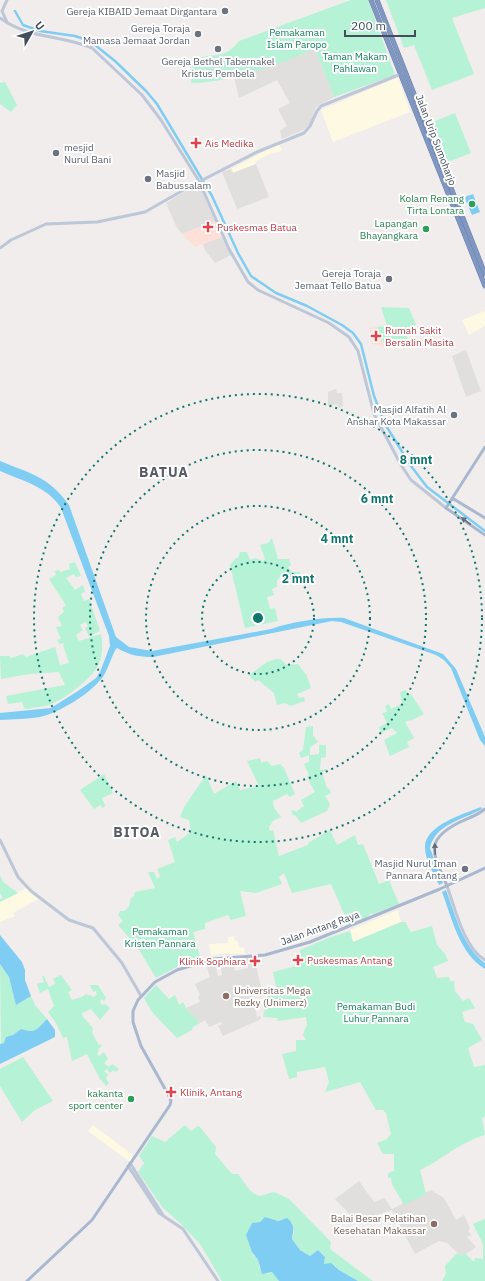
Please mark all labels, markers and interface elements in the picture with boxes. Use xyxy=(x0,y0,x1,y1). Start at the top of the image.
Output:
place label: Gereja KIBAID Jemaat Dirgantara xyxy=(66,5,218,18)
marker: Gereja KIBAID Jemaat Dirgantara xyxy=(220,6,230,16)
north arrow xyxy=(12,12,52,52)
scale bar xyxy=(345,12,415,38)
text: U xyxy=(32,18,48,33)
text: 200 m xyxy=(351,18,386,33)
place label: Gereja Toraja Mamasa Jemaat Jordan xyxy=(83,22,191,47)
park label: Pemakaman Islam Paropo xyxy=(267,26,327,51)
marker: Gereja Toraja Mamasa Jemaat Jordan xyxy=(193,29,203,39)
marker: Gereja Bethel Tabernakel Kristus Pembela xyxy=(213,44,223,54)
park label: Taman Makam Pahlawan xyxy=(322,50,388,75)
place label: Gereja Bethel Tabernakel Kristus Pembela xyxy=(161,55,275,80)
street label: Jalan Urip Sumoharjo xyxy=(413,93,459,188)
marker: Ais Medika xyxy=(190,137,202,149)
place label: Ais Medika xyxy=(205,137,254,150)
place label: mesjid Nurul Bani xyxy=(64,141,111,166)
marker: mesjid Nurul Bani xyxy=(51,148,61,158)
place label: Masjid Babussalam xyxy=(156,167,211,192)
marker: Masjid Babussalam xyxy=(143,174,153,184)
place label: Kolam Renang Tirta Lontara xyxy=(399,192,465,217)
marker: Kolam Renang Tirta Lontara xyxy=(467,199,477,209)
place label: Lapangan Bhayangkara xyxy=(360,217,419,242)
marker: Puskesmas Batua xyxy=(202,221,214,233)
place label: Puskesmas Batua xyxy=(217,221,297,234)
marker: Lapangan Bhayangkara xyxy=(421,224,431,234)
place label: Gereja Toraja Jemaat Tello Batua xyxy=(295,267,382,292)
marker: Gereja Toraja Jemaat Tello Batua xyxy=(384,274,394,284)
place label: Rumah Sakit Bersalin Masita xyxy=(385,324,454,349)
marker: Rumah Sakit Bersalin Masita xyxy=(370,330,382,342)
place label: Masjid Alfatih Al Anshar Kota Makassar xyxy=(346,403,446,428)
marker: Masjid Alfatih Al Anshar Kota Makassar xyxy=(449,410,459,420)
text: 8 mnt xyxy=(400,452,433,467)
district label: BATUA xyxy=(139,463,189,481)
text: 6 mnt xyxy=(361,491,394,506)
one-way arrow xyxy=(461,517,471,525)
text: 4 mnt xyxy=(321,531,354,546)
text: 2 mnt xyxy=(282,571,315,586)
centre of rings xyxy=(251,611,265,625)
district label: BITOA xyxy=(113,823,161,841)
one-way arrow xyxy=(432,843,439,855)
place label: Masjid Nurul Iman Pannara Antang xyxy=(375,857,458,882)
marker: Masjid Nurul Iman Pannara Antang xyxy=(460,864,470,874)
street label: Jalan Antang Raya xyxy=(279,908,362,948)
park label: Pemakaman Kristen Pannara xyxy=(124,925,196,950)
marker: Puskesmas Antang xyxy=(292,954,304,966)
place label: Puskesmas Antang xyxy=(307,954,393,967)
place label: Klinik Sophiara xyxy=(179,955,247,968)
marker: Klinik Sophiara xyxy=(249,955,261,967)
place label: Universitas Mega Rezky (Unimerz) xyxy=(234,984,311,1009)
marker: Universitas Mega Rezky (Unimerz) xyxy=(221,991,231,1001)
park label: Pemakaman Budi Luhur Pannara xyxy=(337,1000,415,1025)
marker: Klinik, Antang xyxy=(165,1086,177,1098)
place label: Klinik, Antang xyxy=(180,1086,243,1099)
place label: kakanta sport center xyxy=(68,1087,124,1112)
marker: kakanta sport center xyxy=(126,1094,136,1104)
place label: Balai Besar Pelatihan Kesehatan Makassar xyxy=(331,1212,426,1237)
marker: Balai Besar Pelatihan Kesehatan Makassar xyxy=(429,1219,439,1229)

